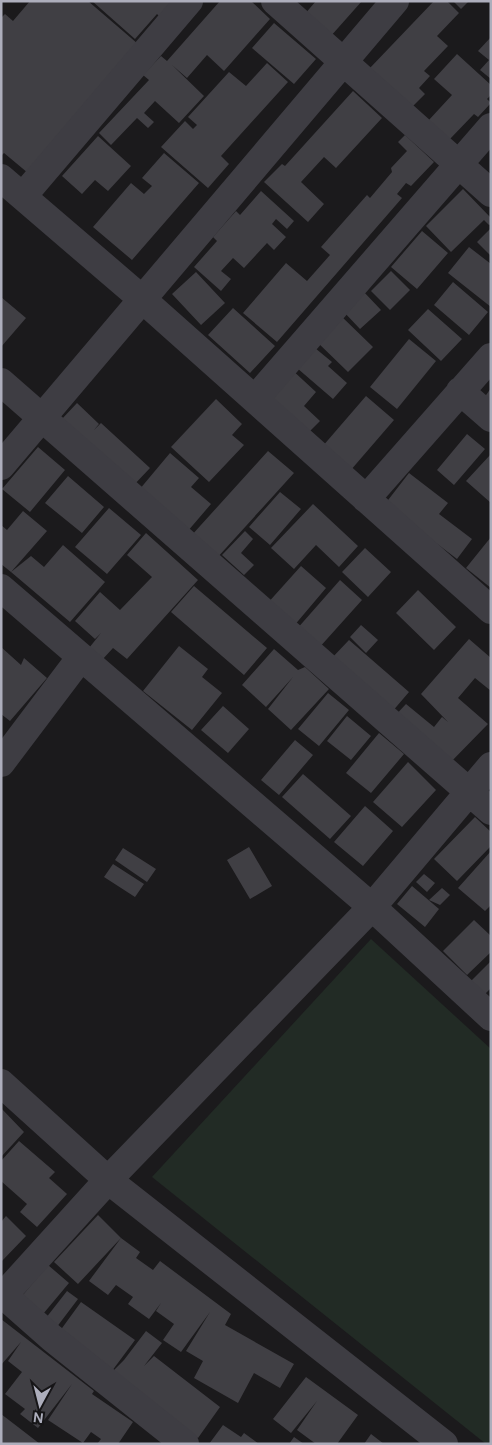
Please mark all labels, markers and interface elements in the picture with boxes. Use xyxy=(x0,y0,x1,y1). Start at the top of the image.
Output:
north arrow xyxy=(15,1380,65,1430)
text: N xyxy=(32,1408,45,1427)

